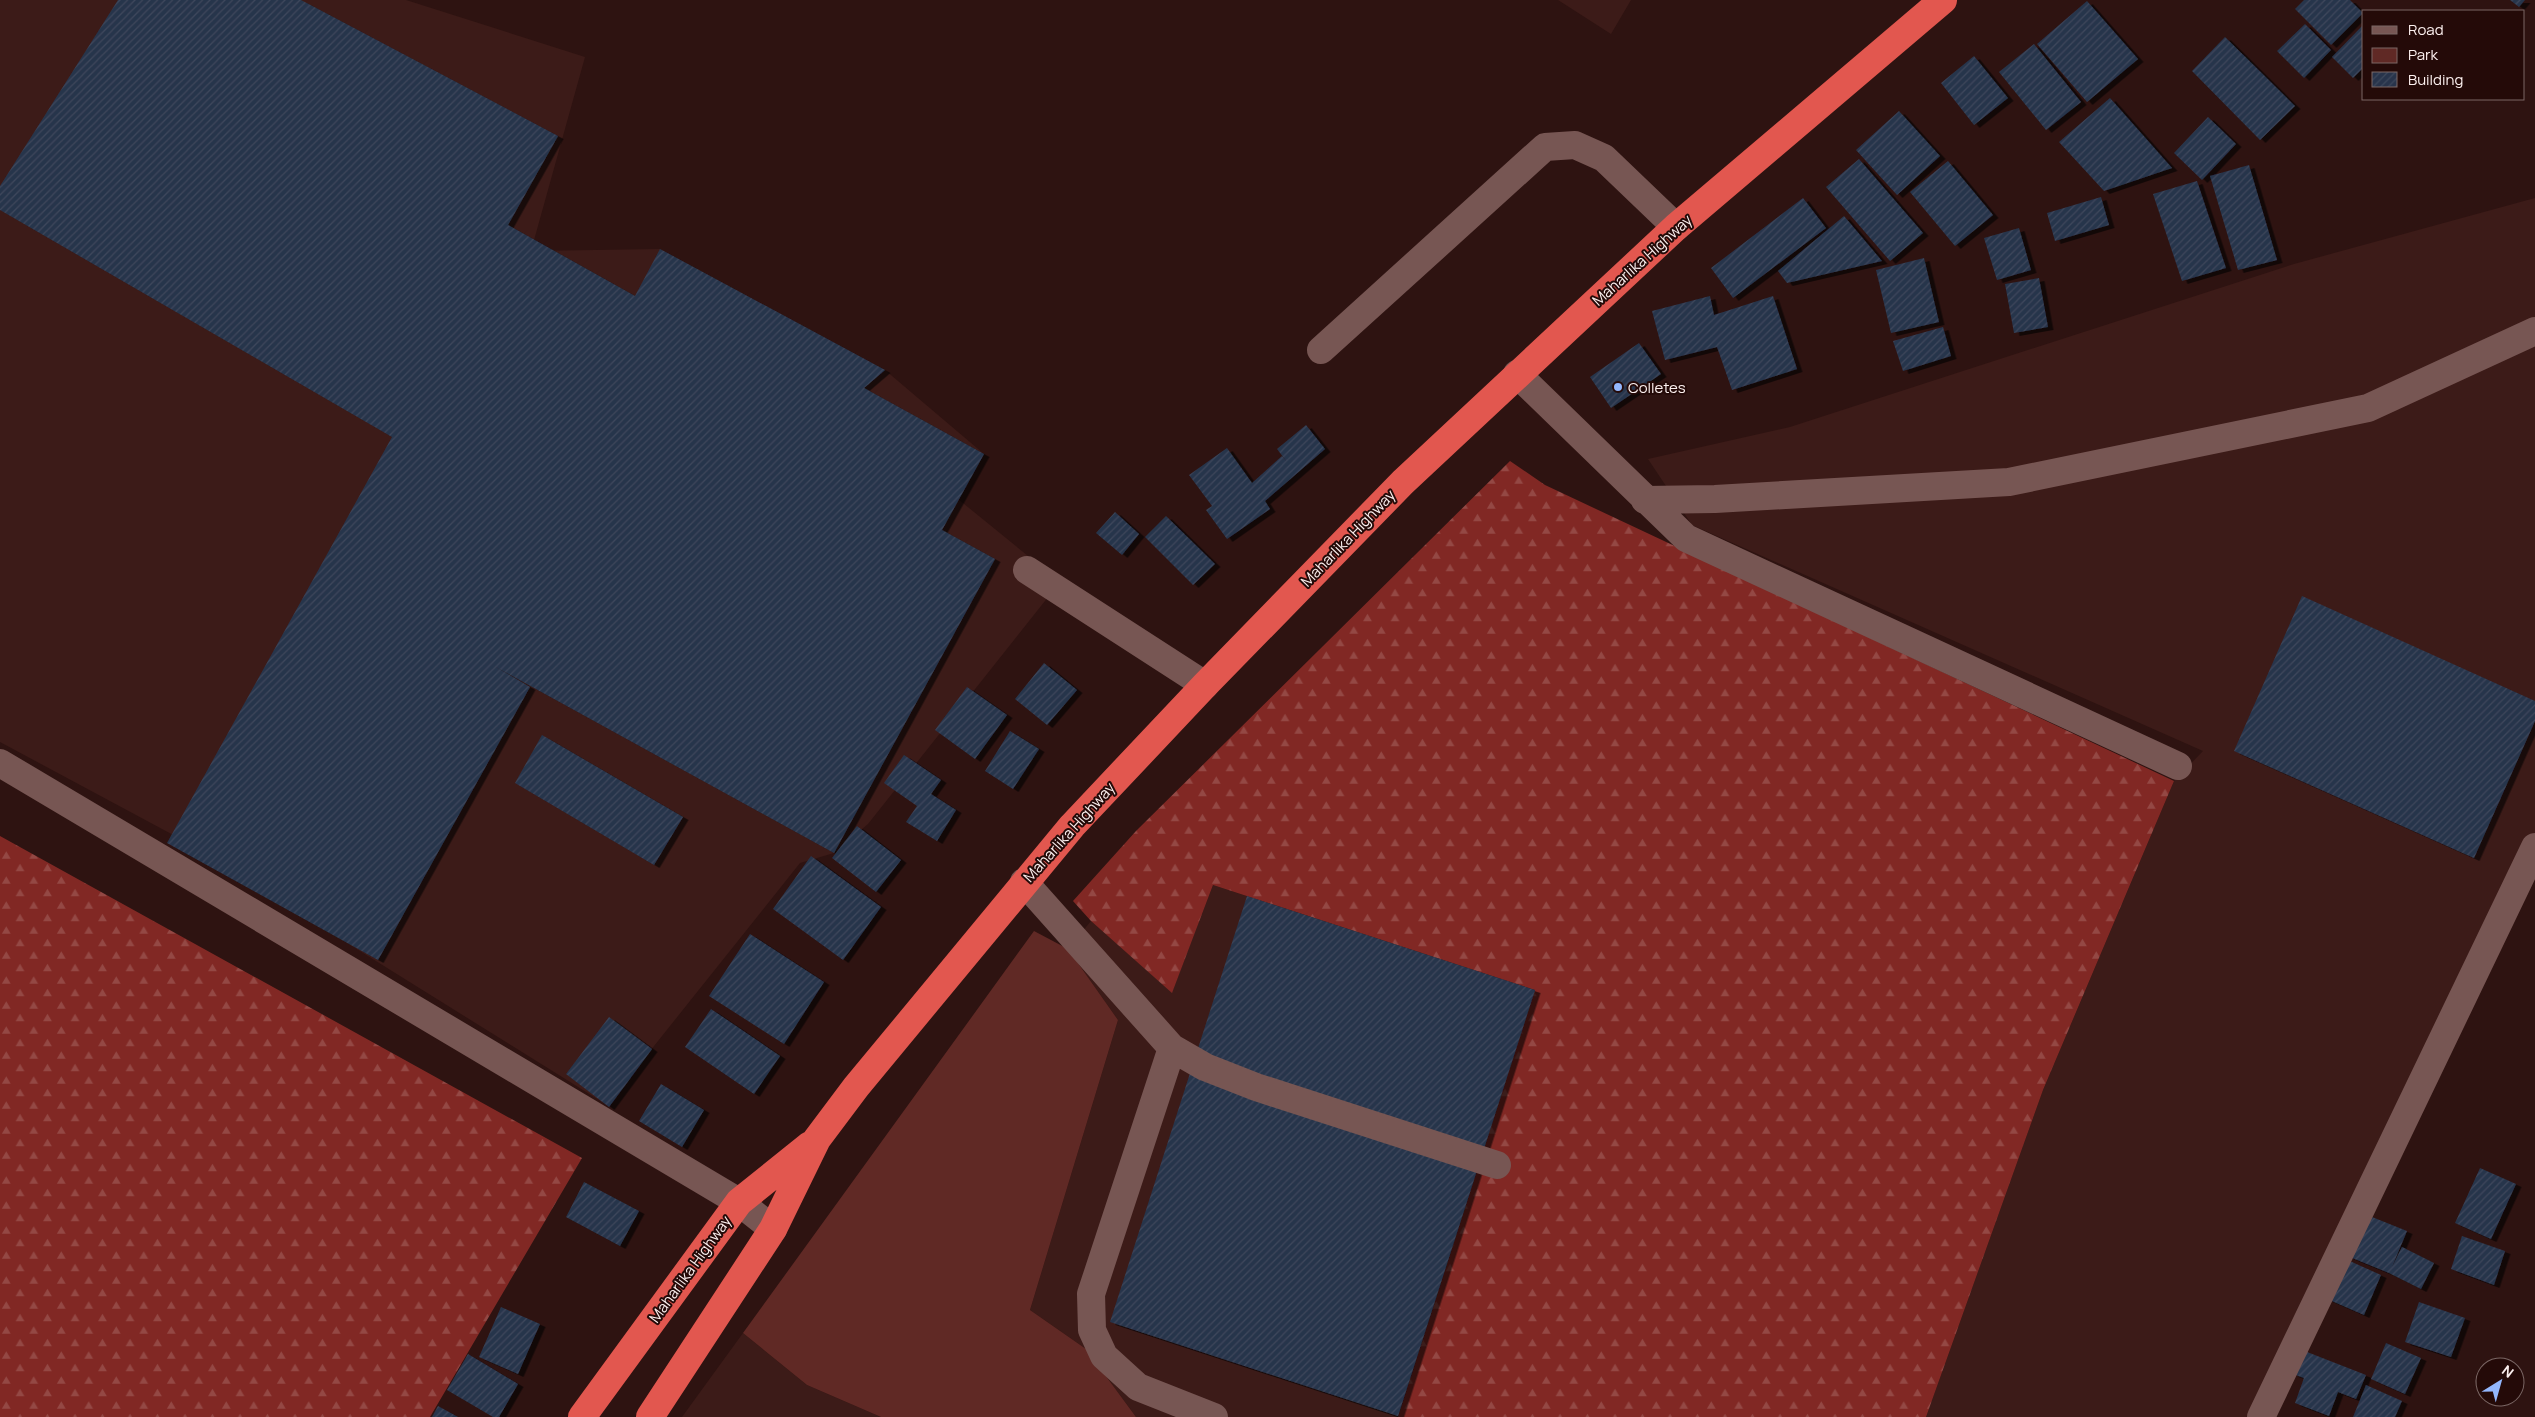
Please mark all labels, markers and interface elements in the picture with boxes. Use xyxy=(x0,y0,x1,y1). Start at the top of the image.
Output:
legend xyxy=(2362,10,2525,100)
text: Road xyxy=(2408,19,2444,40)
text: Park xyxy=(2408,44,2438,65)
text: Building xyxy=(2408,69,2463,90)
street label: Maharlika Highway xyxy=(1587,209,1697,311)
place label: Colletes xyxy=(1628,377,1686,398)
marker: Colletes xyxy=(1612,381,1624,393)
street label: Maharlika Highway xyxy=(1296,485,1400,591)
street label: Maharlika Highway xyxy=(1018,777,1120,887)
street label: Maharlika Highway xyxy=(644,1211,736,1327)
north arrow xyxy=(2475,1357,2525,1407)
text: N xyxy=(2498,1361,2518,1382)

